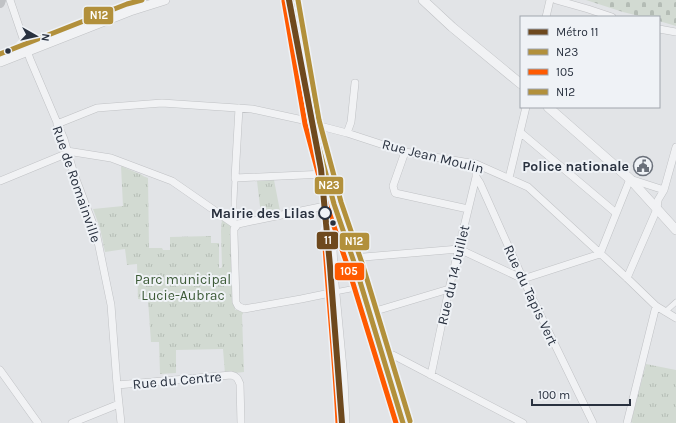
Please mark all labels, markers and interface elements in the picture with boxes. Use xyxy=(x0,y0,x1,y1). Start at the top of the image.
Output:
line badge: N12 xyxy=(83,6,114,25)
text: N12 xyxy=(90,9,109,22)
north arrow xyxy=(16,16,56,56)
legend xyxy=(520,16,660,108)
text: Métro 11 xyxy=(556,25,599,39)
text: N xyxy=(38,33,52,42)
text: N23 xyxy=(556,45,578,59)
unlabelled marker xyxy=(3,46,13,56)
text: 105 xyxy=(556,65,574,79)
text: N12 xyxy=(556,85,575,99)
street label: Rue de Romainville xyxy=(49,124,104,245)
street label: Rue Jean Moulin xyxy=(380,136,486,177)
public building icon: Police nationale xyxy=(632,155,654,177)
place label: Police nationale xyxy=(522,158,629,175)
line badge: N23 xyxy=(314,176,344,195)
text: N23 xyxy=(318,179,340,192)
place label: Mairie des Lilas xyxy=(211,205,315,222)
marker: Mairie des Lilas xyxy=(318,206,332,220)
unlabelled marker xyxy=(328,218,338,228)
street label: Rue du 14 Juillet xyxy=(434,223,473,327)
line badge: 11 xyxy=(316,231,339,250)
line badge: N12 xyxy=(339,232,370,251)
text: 11 xyxy=(324,234,332,247)
text: N12 xyxy=(345,235,364,248)
street label: Rue du Tapis Vert xyxy=(500,242,561,348)
line badge: 105 xyxy=(334,262,365,281)
text: 105 xyxy=(340,265,358,278)
park label: Parc municipal Lucie-Aubrac xyxy=(135,271,231,304)
street label: Rue du Centre xyxy=(132,368,222,393)
scale bar xyxy=(532,381,630,407)
text: 100 m xyxy=(538,388,570,402)

